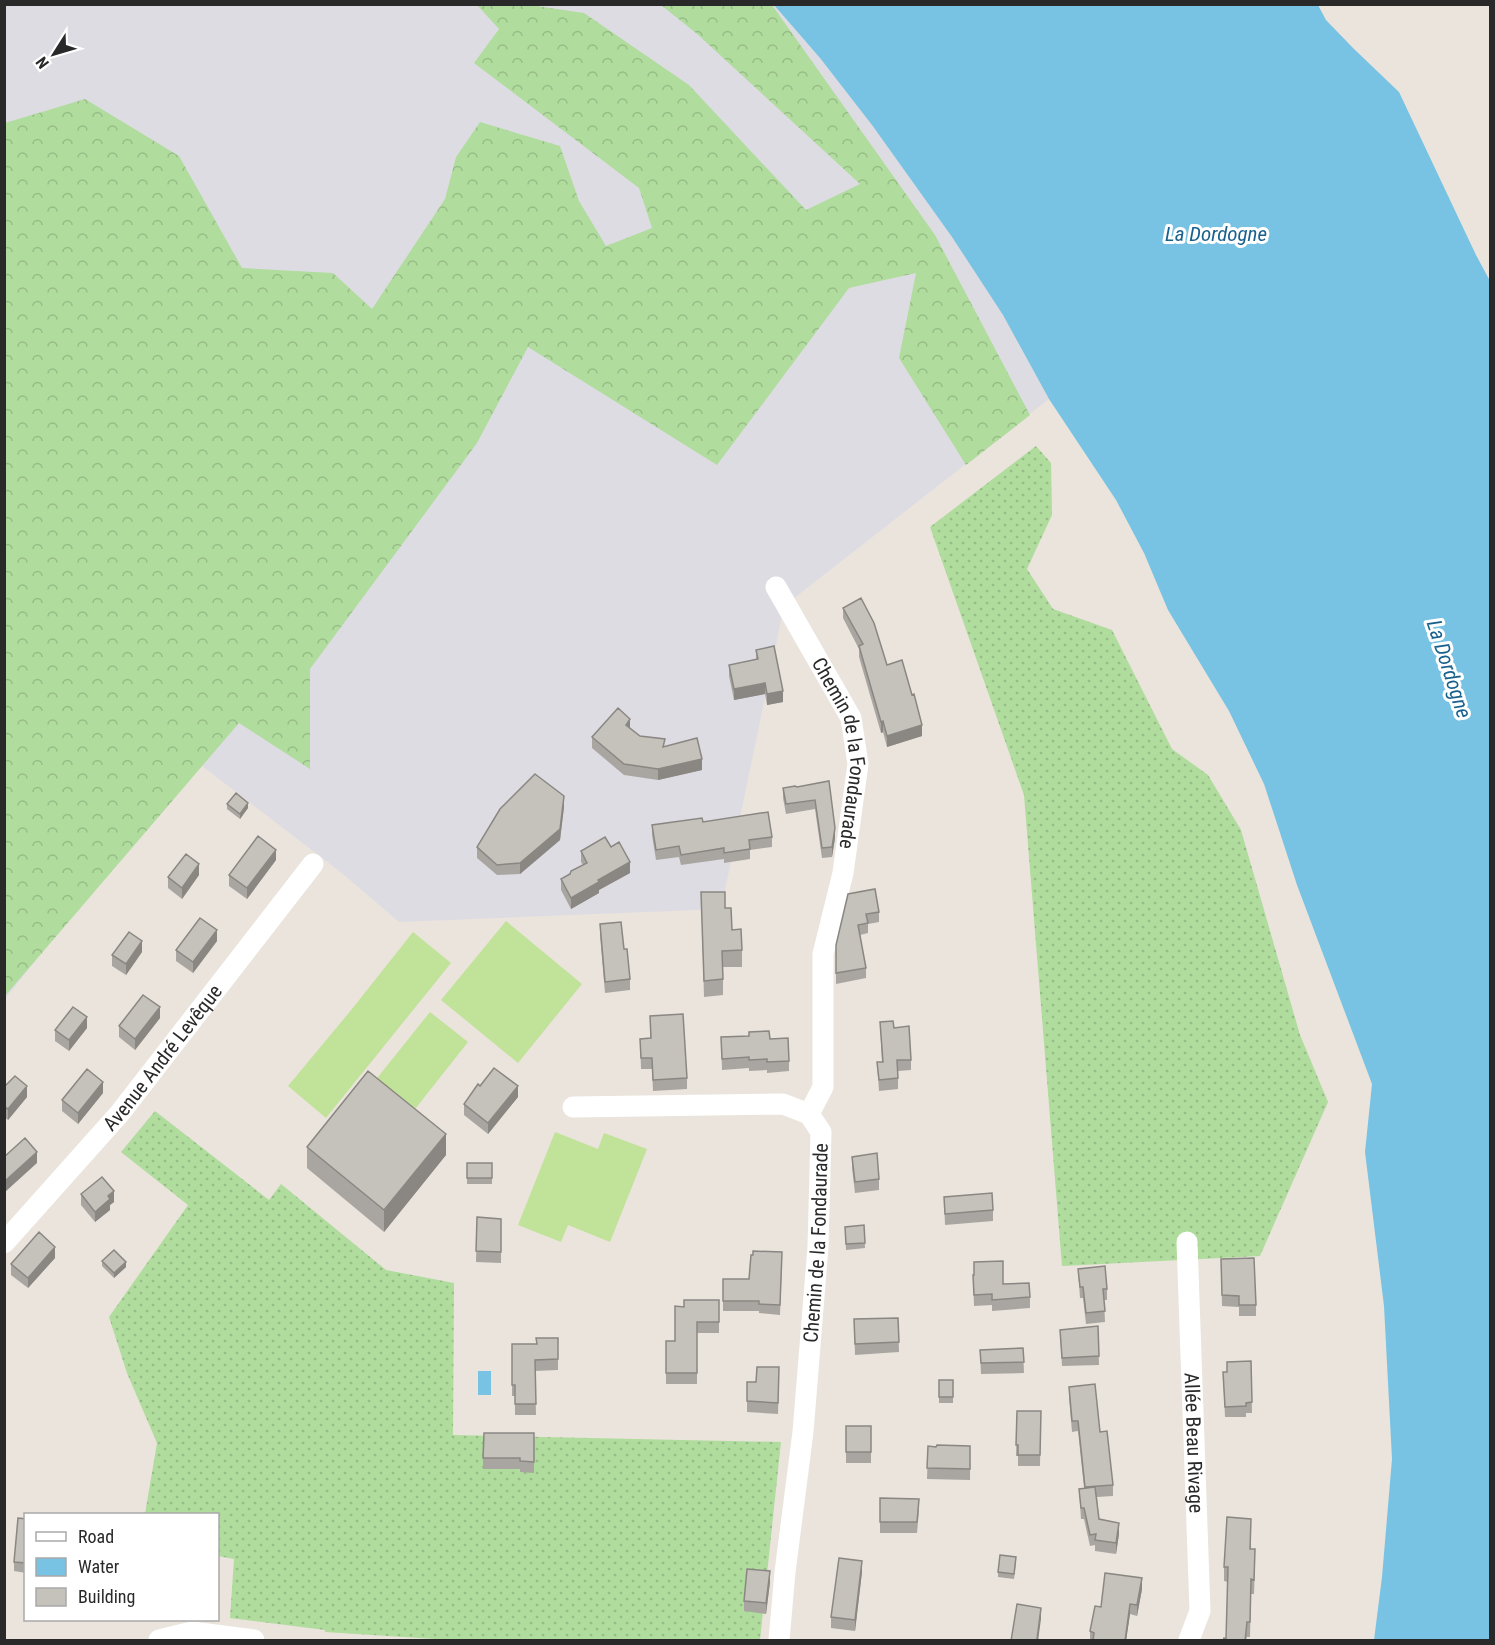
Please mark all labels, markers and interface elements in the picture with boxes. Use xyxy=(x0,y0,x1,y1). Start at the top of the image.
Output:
north arrow xyxy=(24,24,84,84)
text: N xyxy=(32,53,53,72)
water label: La Dordogne xyxy=(1165,222,1267,246)
water label: La Dordogne xyxy=(1422,617,1476,721)
street label: Chemin de la Fondaurade xyxy=(807,653,870,850)
street label: Avenue André Levêque xyxy=(98,980,227,1136)
street label: Chemin de la Fondaurade xyxy=(798,1143,833,1344)
street label: Allée Beau Rivage xyxy=(1180,1372,1209,1514)
legend xyxy=(24,1513,219,1621)
text: Road xyxy=(78,1526,114,1547)
text: Water xyxy=(78,1556,120,1577)
text: Building xyxy=(78,1586,135,1607)

